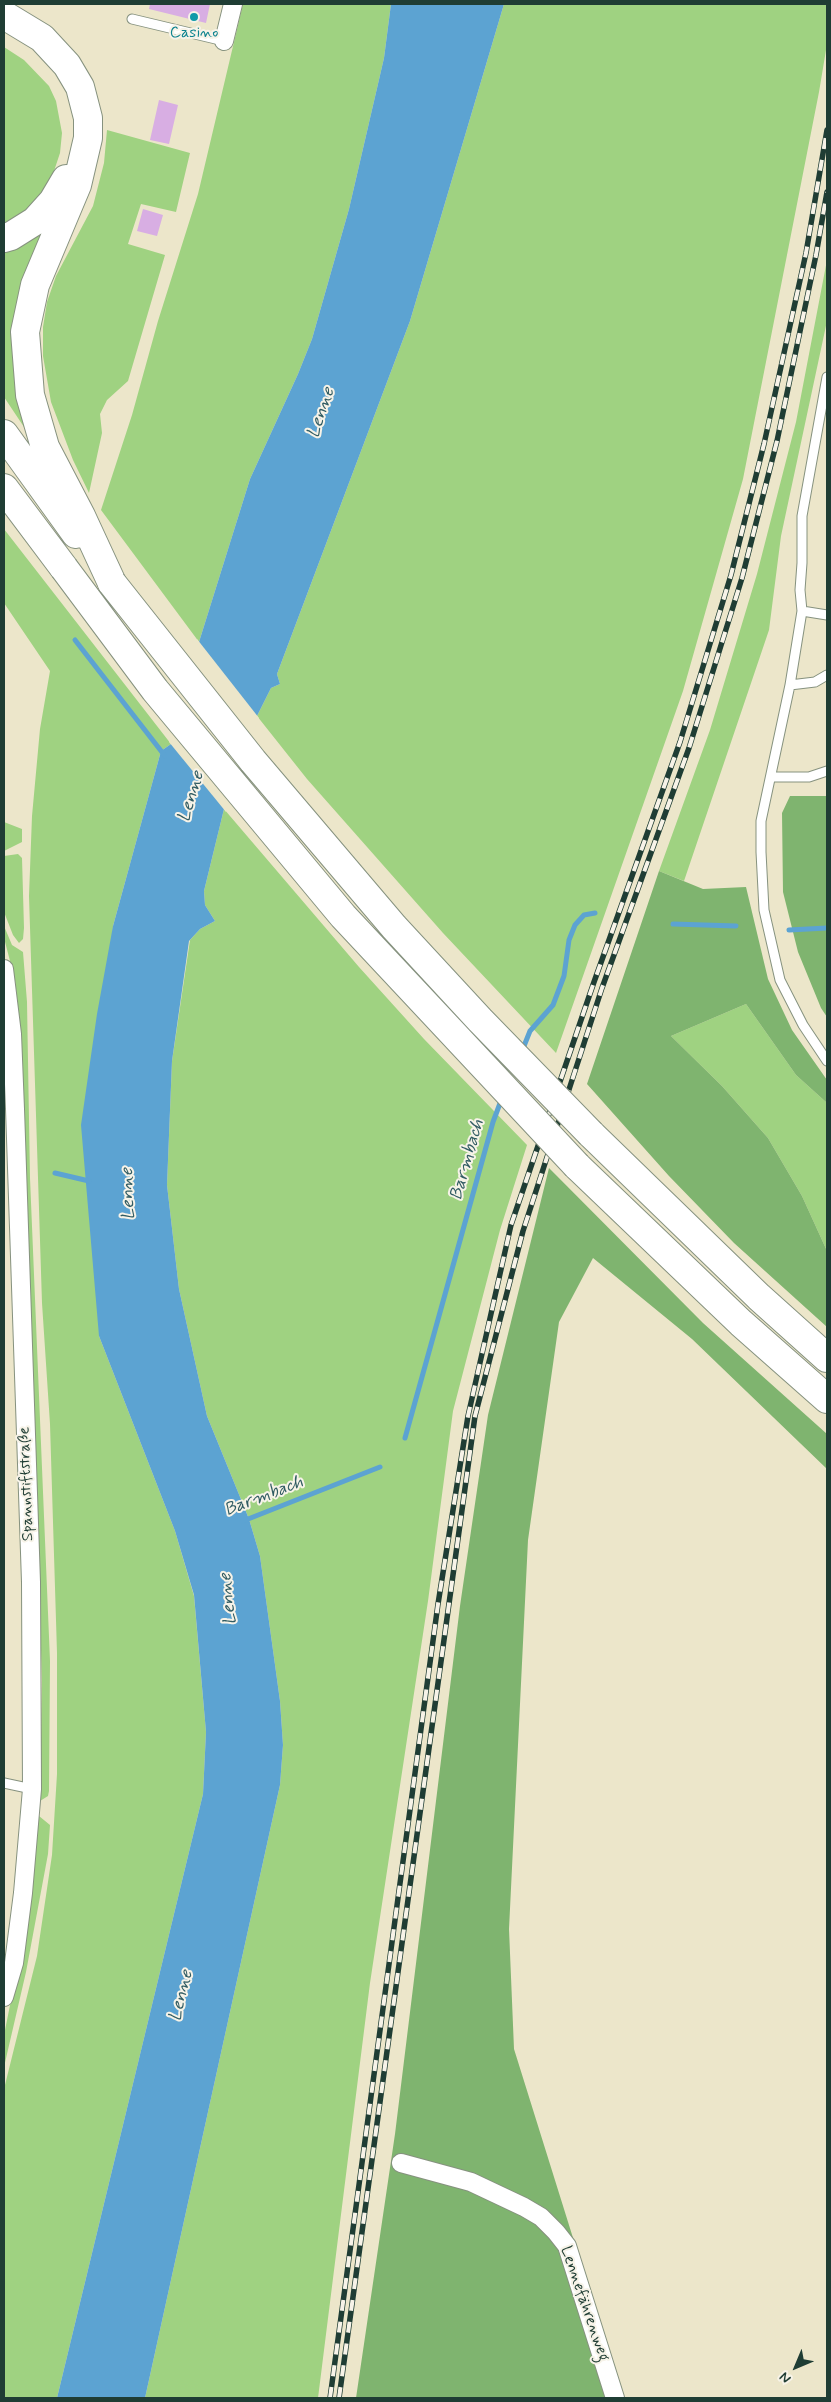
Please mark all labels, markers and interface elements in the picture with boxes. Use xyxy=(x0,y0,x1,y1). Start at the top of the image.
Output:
marker: Casino xyxy=(188,11,200,23)
place label: Casino xyxy=(170,24,218,44)
water label: Lenne xyxy=(303,385,341,441)
water label: Lenne xyxy=(174,769,210,825)
water label: Barmbach xyxy=(446,1117,490,1203)
water label: Lenne xyxy=(117,1168,141,1220)
street label: Spannstiftstraße xyxy=(15,1426,39,1542)
water label: Barmbach xyxy=(221,1472,307,1522)
water label: Lenne xyxy=(216,1572,242,1626)
water label: Lenne xyxy=(165,1968,199,2024)
street label: Lennefährenweg xyxy=(555,2244,613,2364)
north arrow xyxy=(771,2342,821,2392)
text: N xyxy=(776,2368,795,2387)

